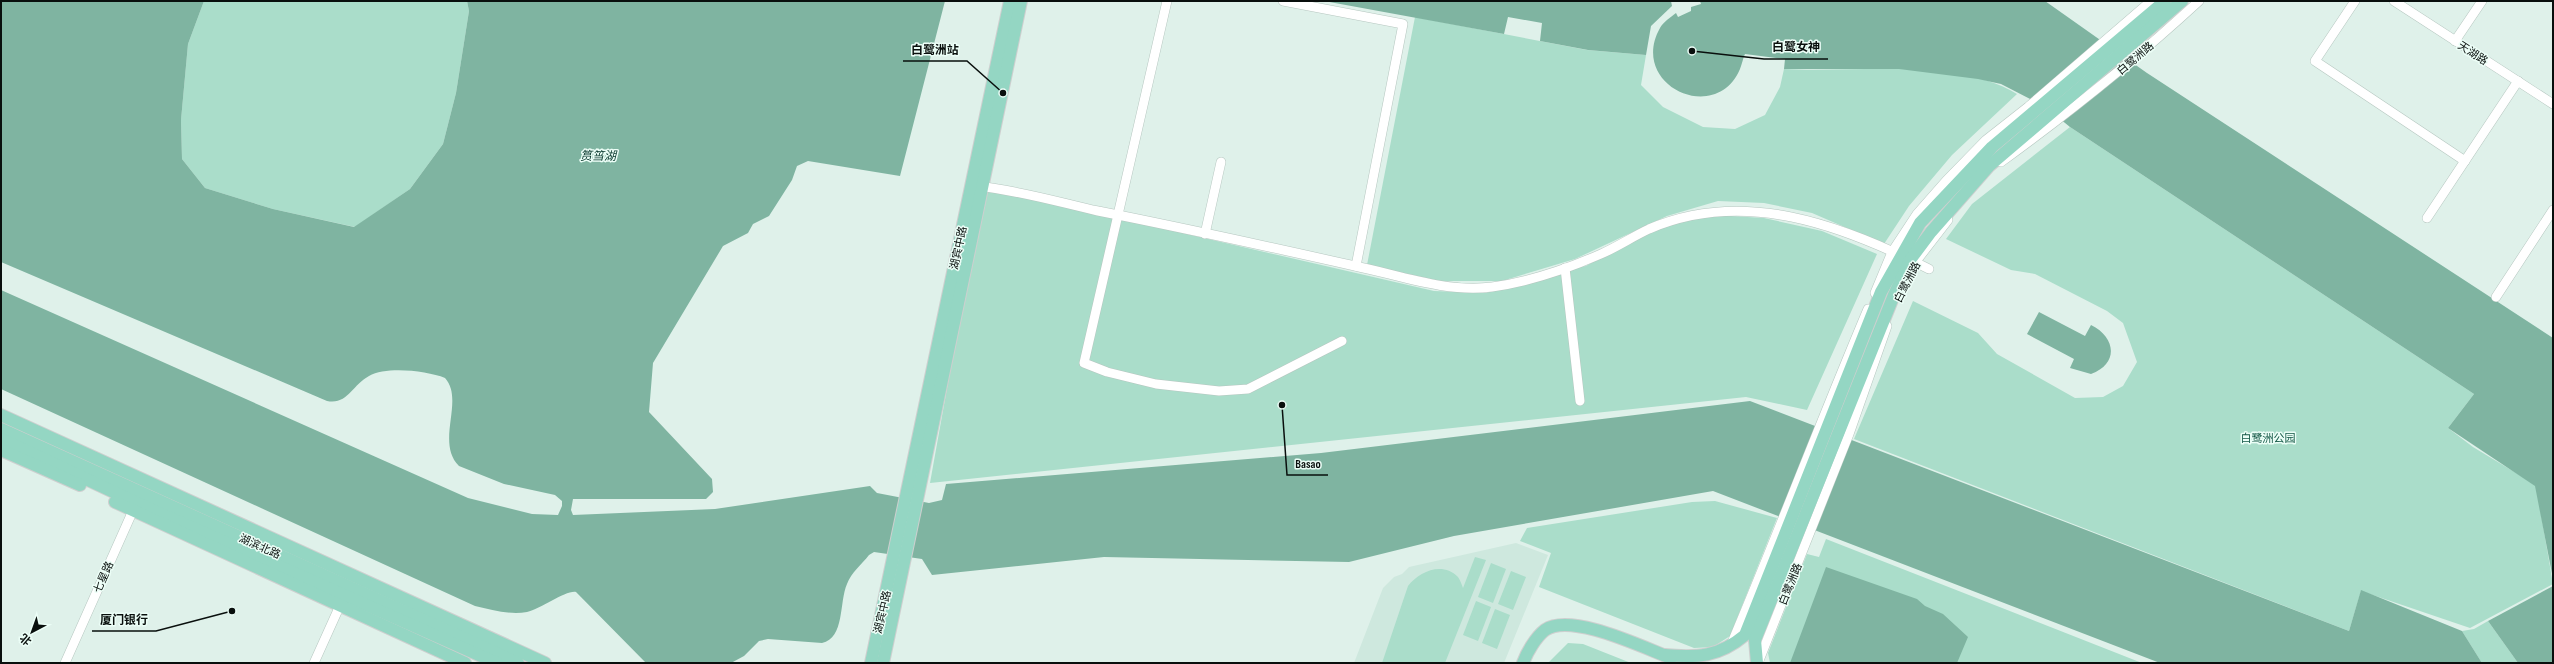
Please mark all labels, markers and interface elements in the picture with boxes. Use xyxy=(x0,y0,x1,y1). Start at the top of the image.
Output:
callout: 白鹭女神 xyxy=(1764,35,1828,59)
callout: 白鹭洲站 xyxy=(903,37,967,61)
street label: 白鹭洲路 xyxy=(2114,39,2156,78)
street label: 天湖路 xyxy=(2455,39,2490,68)
text: 白鹭女神 xyxy=(1772,40,1820,55)
text: 白鹭洲站 xyxy=(911,43,959,58)
water label: 筼筜湖 xyxy=(580,149,618,164)
street label: 湖宾中路 xyxy=(948,225,969,271)
street label: 白鹭洲路 xyxy=(1892,260,1923,305)
park label: 白鹭洲公园 xyxy=(2241,432,2296,445)
callout: Basao xyxy=(1287,451,1328,475)
text: Basao xyxy=(1295,457,1321,472)
street label: 湖滨北路 xyxy=(237,532,283,561)
street label: 七星路 xyxy=(91,559,116,595)
street label: 白鹭洲路 xyxy=(1776,561,1805,607)
street label: 湖宾中路 xyxy=(871,589,894,635)
callout: 厦门银行 xyxy=(92,607,156,631)
north arrow xyxy=(12,612,52,652)
text: 厦门银行 xyxy=(100,613,148,628)
text: 北 xyxy=(17,631,34,648)

